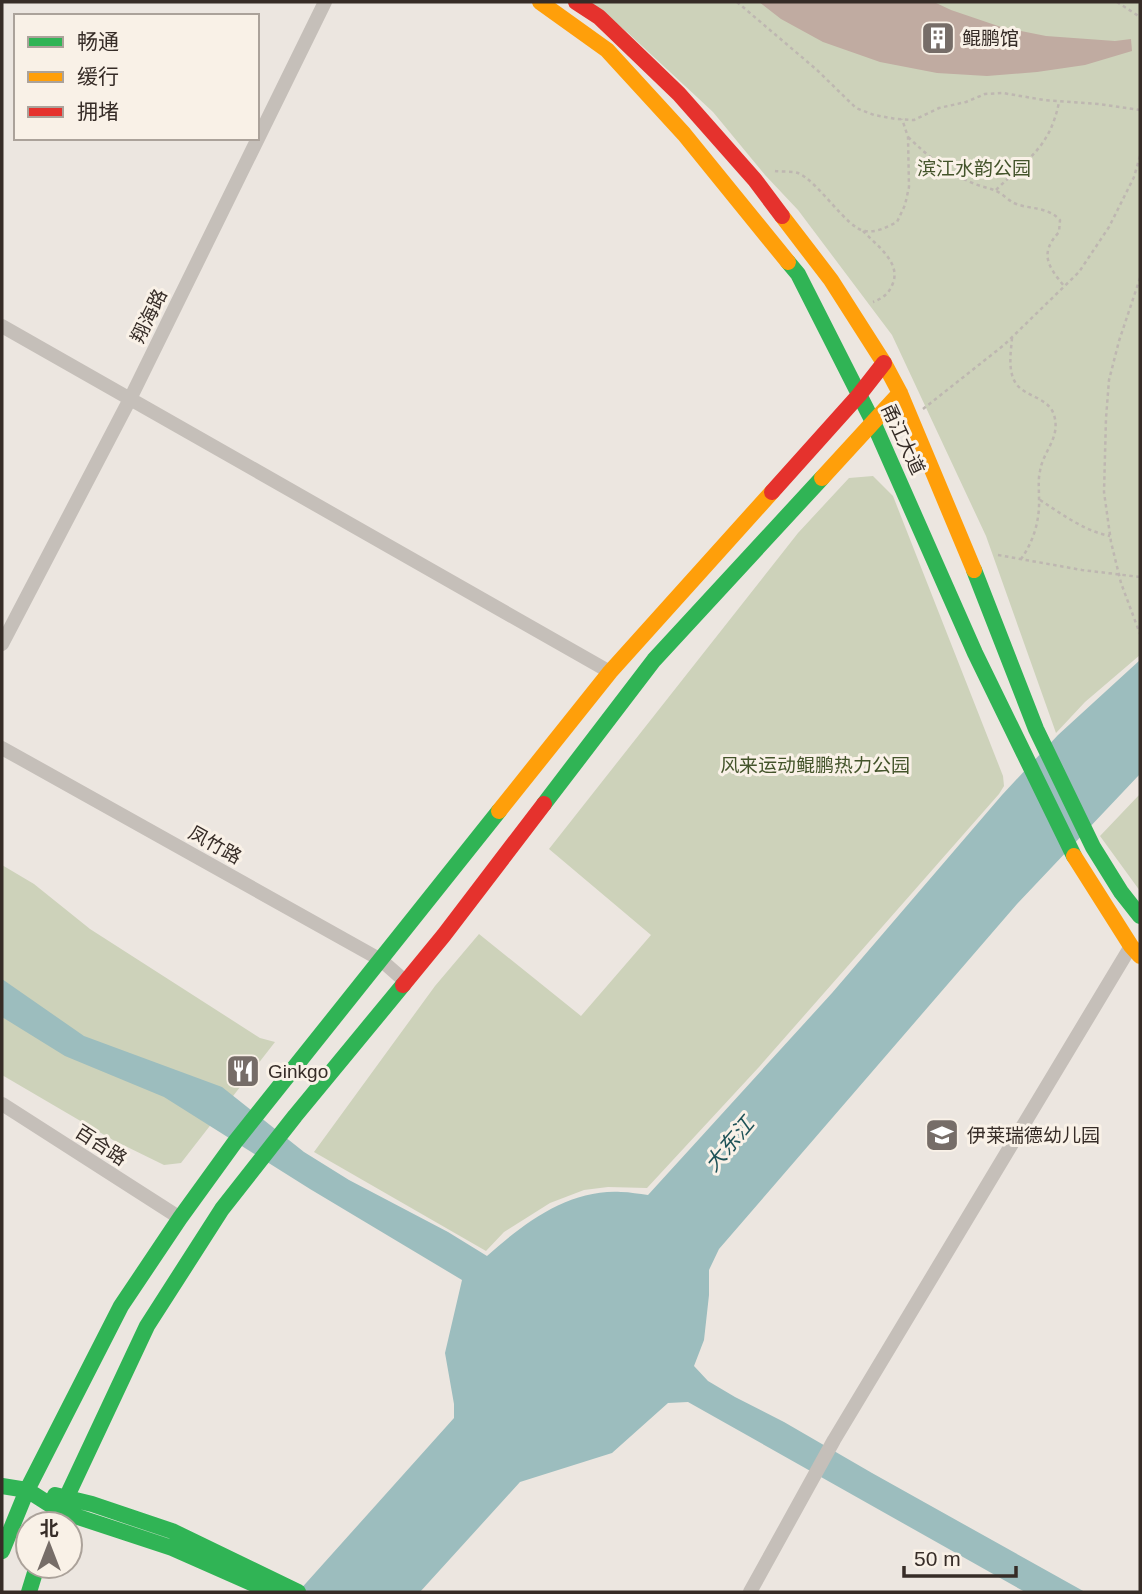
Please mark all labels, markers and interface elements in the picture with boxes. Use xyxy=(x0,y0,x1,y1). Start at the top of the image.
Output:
legend xyxy=(14,14,259,140)
building icon: 鲲鹏馆 xyxy=(919,19,957,57)
place label: 鲲鹏馆 xyxy=(962,28,1019,49)
text: 畅通 xyxy=(77,30,119,53)
text: 缓行 xyxy=(77,65,119,88)
text: 拥堵 xyxy=(77,100,119,123)
park label: 滨江水韵公园 xyxy=(917,158,1031,179)
street label: 翔海路 xyxy=(127,286,171,346)
street label: 甬江大道 xyxy=(877,400,929,478)
park label: 风来运动鲲鹏热力公园 xyxy=(720,755,910,776)
street label: 凤竹路 xyxy=(185,822,245,868)
restaurant icon: Ginkgo xyxy=(224,1052,262,1090)
place label: Ginkgo xyxy=(268,1061,328,1082)
water label: 大东江 xyxy=(700,1111,759,1176)
school or university icon: 伊莱瑞德幼儿园 xyxy=(923,1116,961,1154)
street label: 百合路 xyxy=(71,1121,131,1169)
place label: 伊莱瑞德幼儿园 xyxy=(967,1125,1100,1146)
north arrow xyxy=(14,1510,84,1580)
text: 北 xyxy=(39,1518,59,1539)
scale bar xyxy=(904,1534,1016,1578)
text: 50 m xyxy=(914,1547,961,1570)

